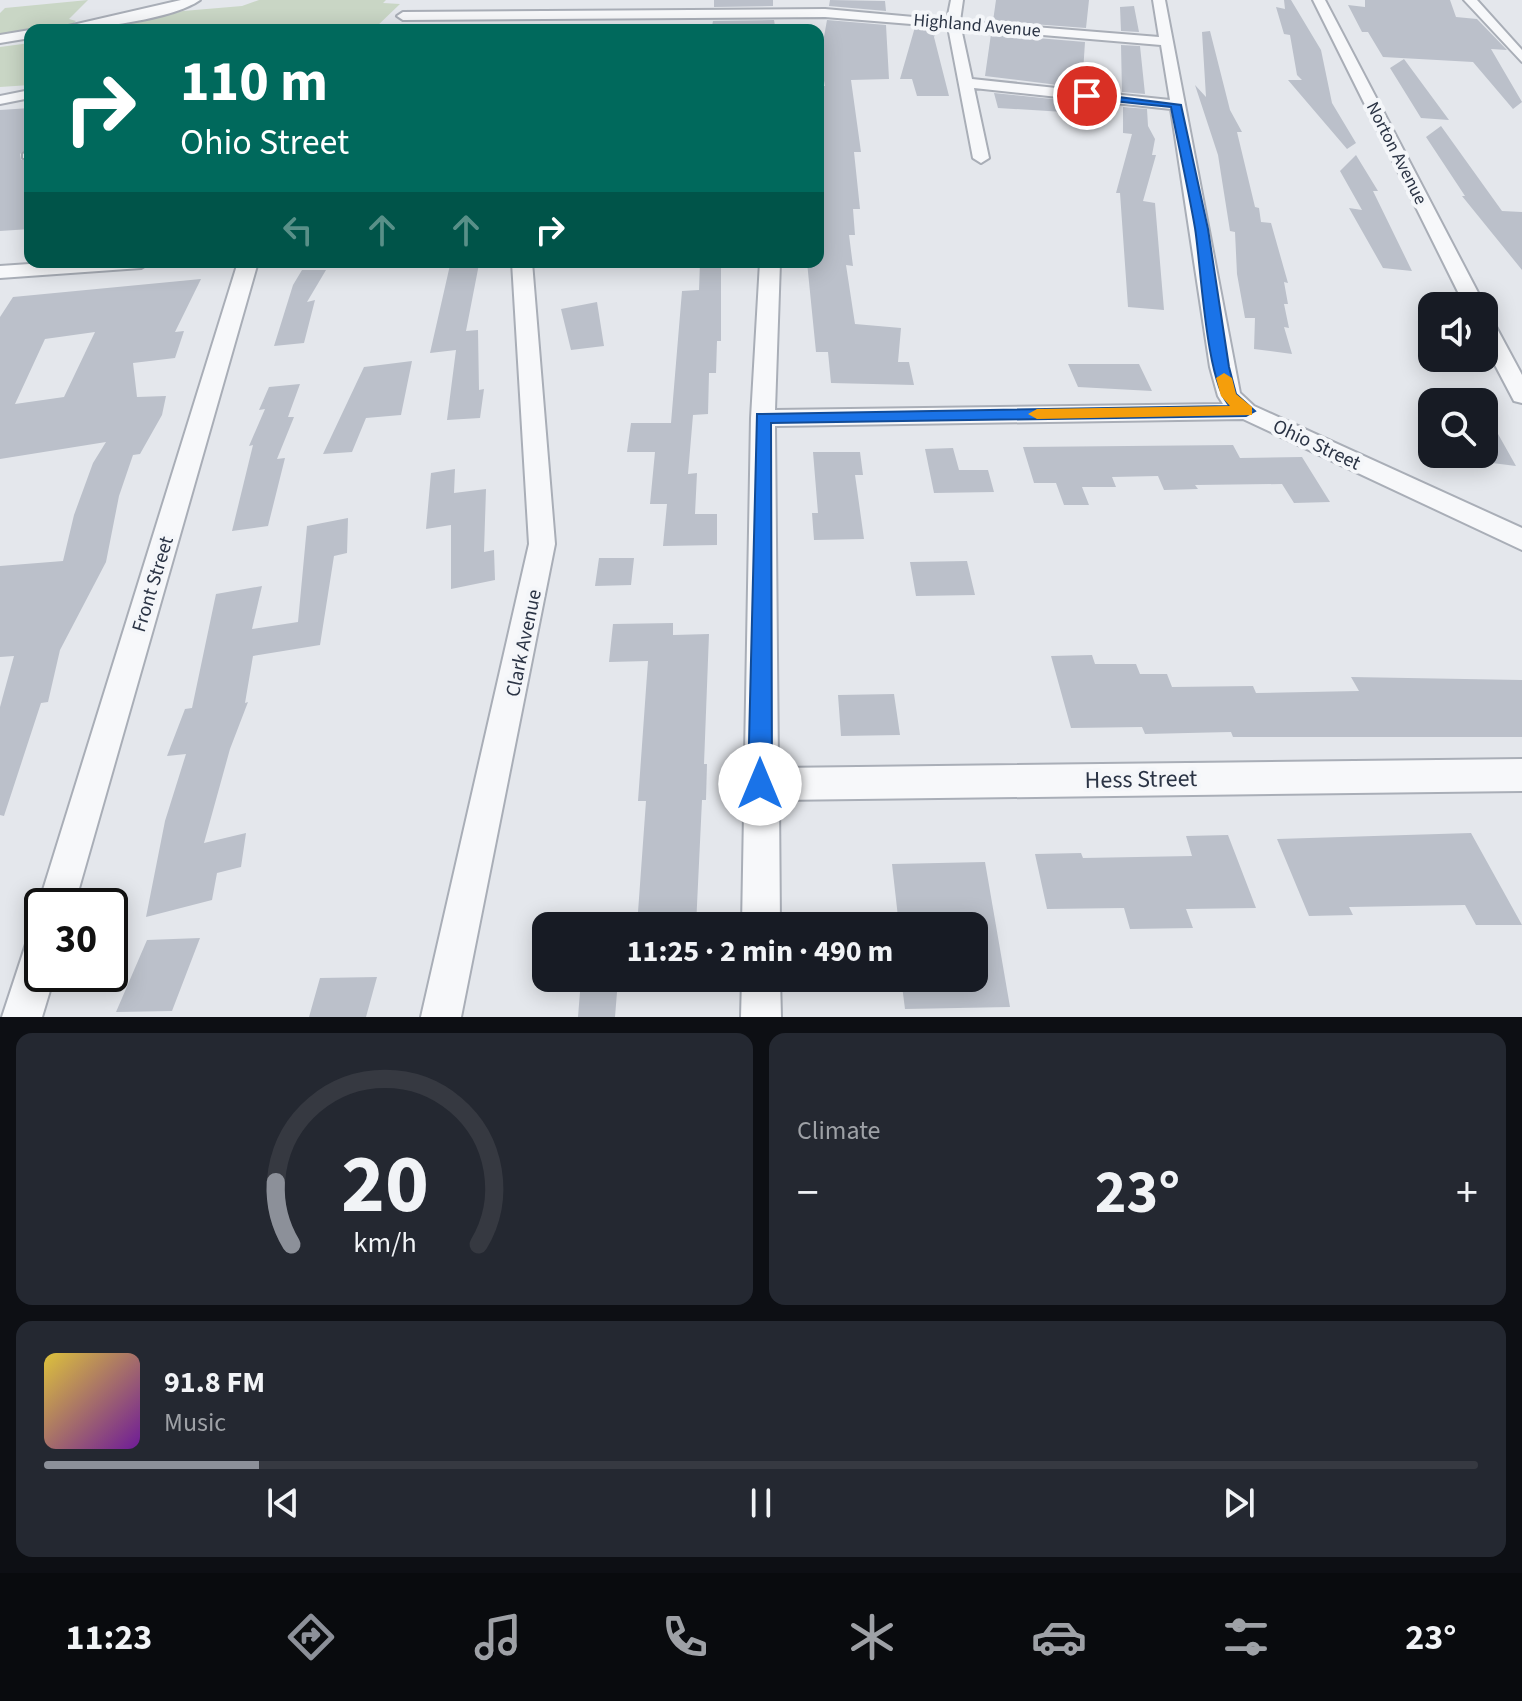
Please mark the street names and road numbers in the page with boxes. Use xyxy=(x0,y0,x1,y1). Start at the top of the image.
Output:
street label: Highland Avenue xyxy=(912,7,1042,44)
street label: Norton Avenue xyxy=(1360,98,1433,209)
street label: Ohio Street xyxy=(1268,412,1365,478)
street label: Front Street xyxy=(125,533,181,636)
street label: Clark Avenue xyxy=(499,587,549,699)
street label: Hess Street xyxy=(1084,761,1198,798)

